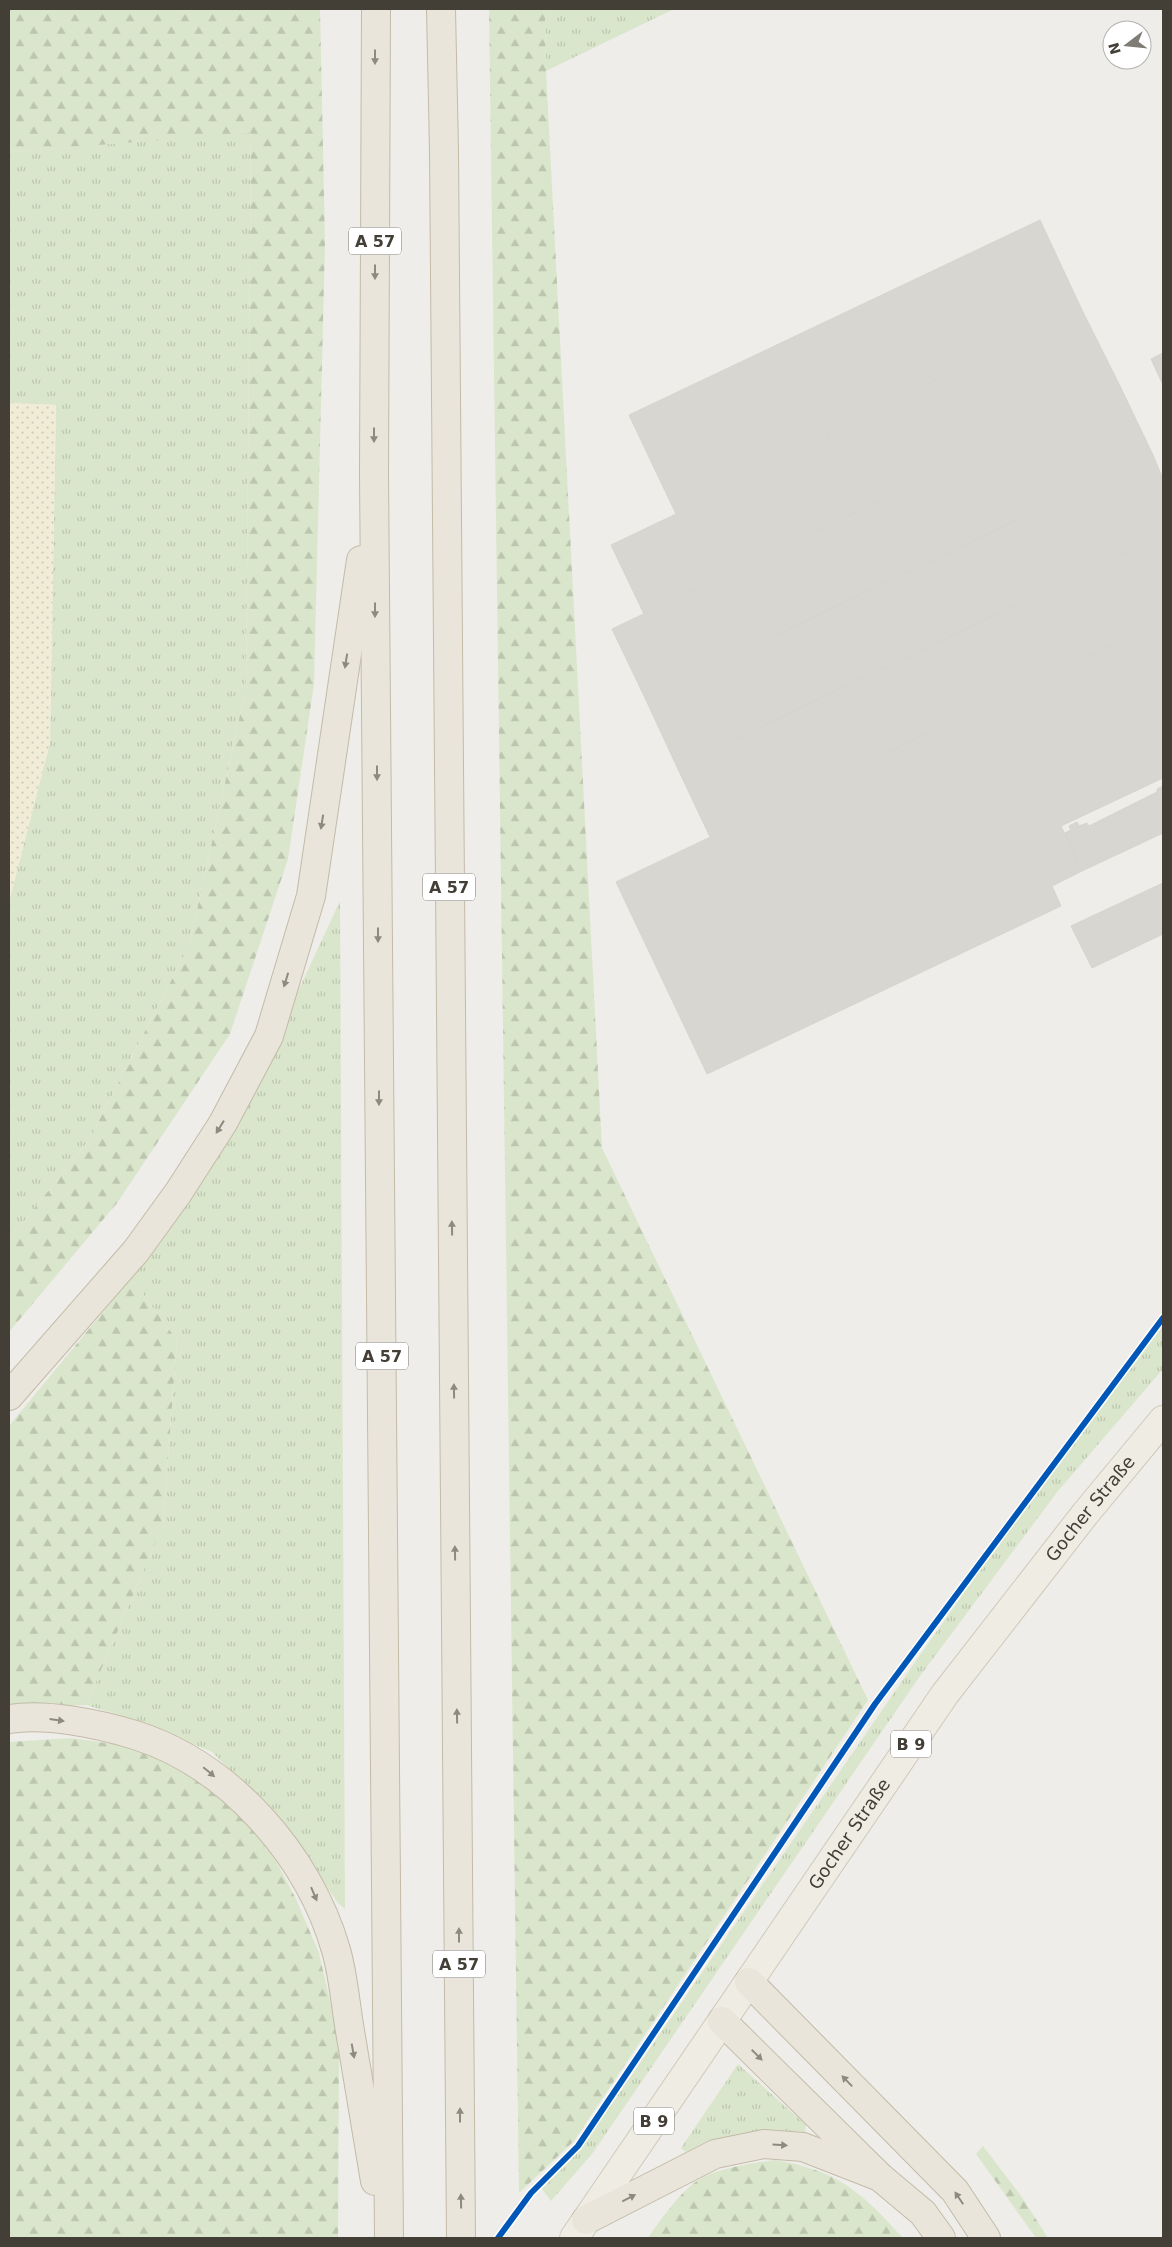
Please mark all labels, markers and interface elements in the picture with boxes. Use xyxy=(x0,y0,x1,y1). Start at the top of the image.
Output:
north arrow xyxy=(1102,20,1152,70)
text: N xyxy=(1105,41,1124,56)
one-way arrow xyxy=(371,50,379,66)
road number: A 57 xyxy=(349,228,401,255)
one-way arrow xyxy=(371,265,379,281)
one-way arrow xyxy=(370,427,378,443)
one-way arrow xyxy=(371,603,379,619)
one-way arrow xyxy=(342,653,350,669)
one-way arrow xyxy=(373,765,381,781)
one-way arrow xyxy=(318,814,326,830)
road number: A 57 xyxy=(423,874,475,900)
one-way arrow xyxy=(374,928,382,944)
one-way arrow xyxy=(281,972,289,987)
one-way arrow xyxy=(375,1090,383,1106)
one-way arrow xyxy=(215,1121,225,1134)
one-way arrow xyxy=(448,1220,456,1236)
road number: A 57 xyxy=(356,1342,408,1370)
one-way arrow xyxy=(450,1382,458,1398)
street label: Gocher Straße xyxy=(1041,1451,1139,1565)
one-way arrow xyxy=(451,1545,459,1561)
one-way arrow xyxy=(453,1707,461,1723)
one-way arrow xyxy=(50,1716,66,1724)
road number: B 9 xyxy=(891,1730,931,1758)
one-way arrow xyxy=(202,1766,215,1777)
street label: Gocher Straße xyxy=(804,1774,894,1893)
one-way arrow xyxy=(310,1887,318,1901)
one-way arrow xyxy=(455,1927,463,1943)
road number: A 57 xyxy=(433,1950,485,1978)
one-way arrow xyxy=(350,2043,358,2059)
one-way arrow xyxy=(750,2049,762,2061)
one-way arrow xyxy=(841,2075,853,2087)
one-way arrow xyxy=(456,2107,464,2123)
road number: B 9 xyxy=(634,2108,674,2134)
one-way arrow xyxy=(773,2142,789,2150)
one-way arrow xyxy=(954,2191,964,2205)
one-way arrow xyxy=(457,2193,465,2209)
one-way arrow xyxy=(622,2194,637,2202)

